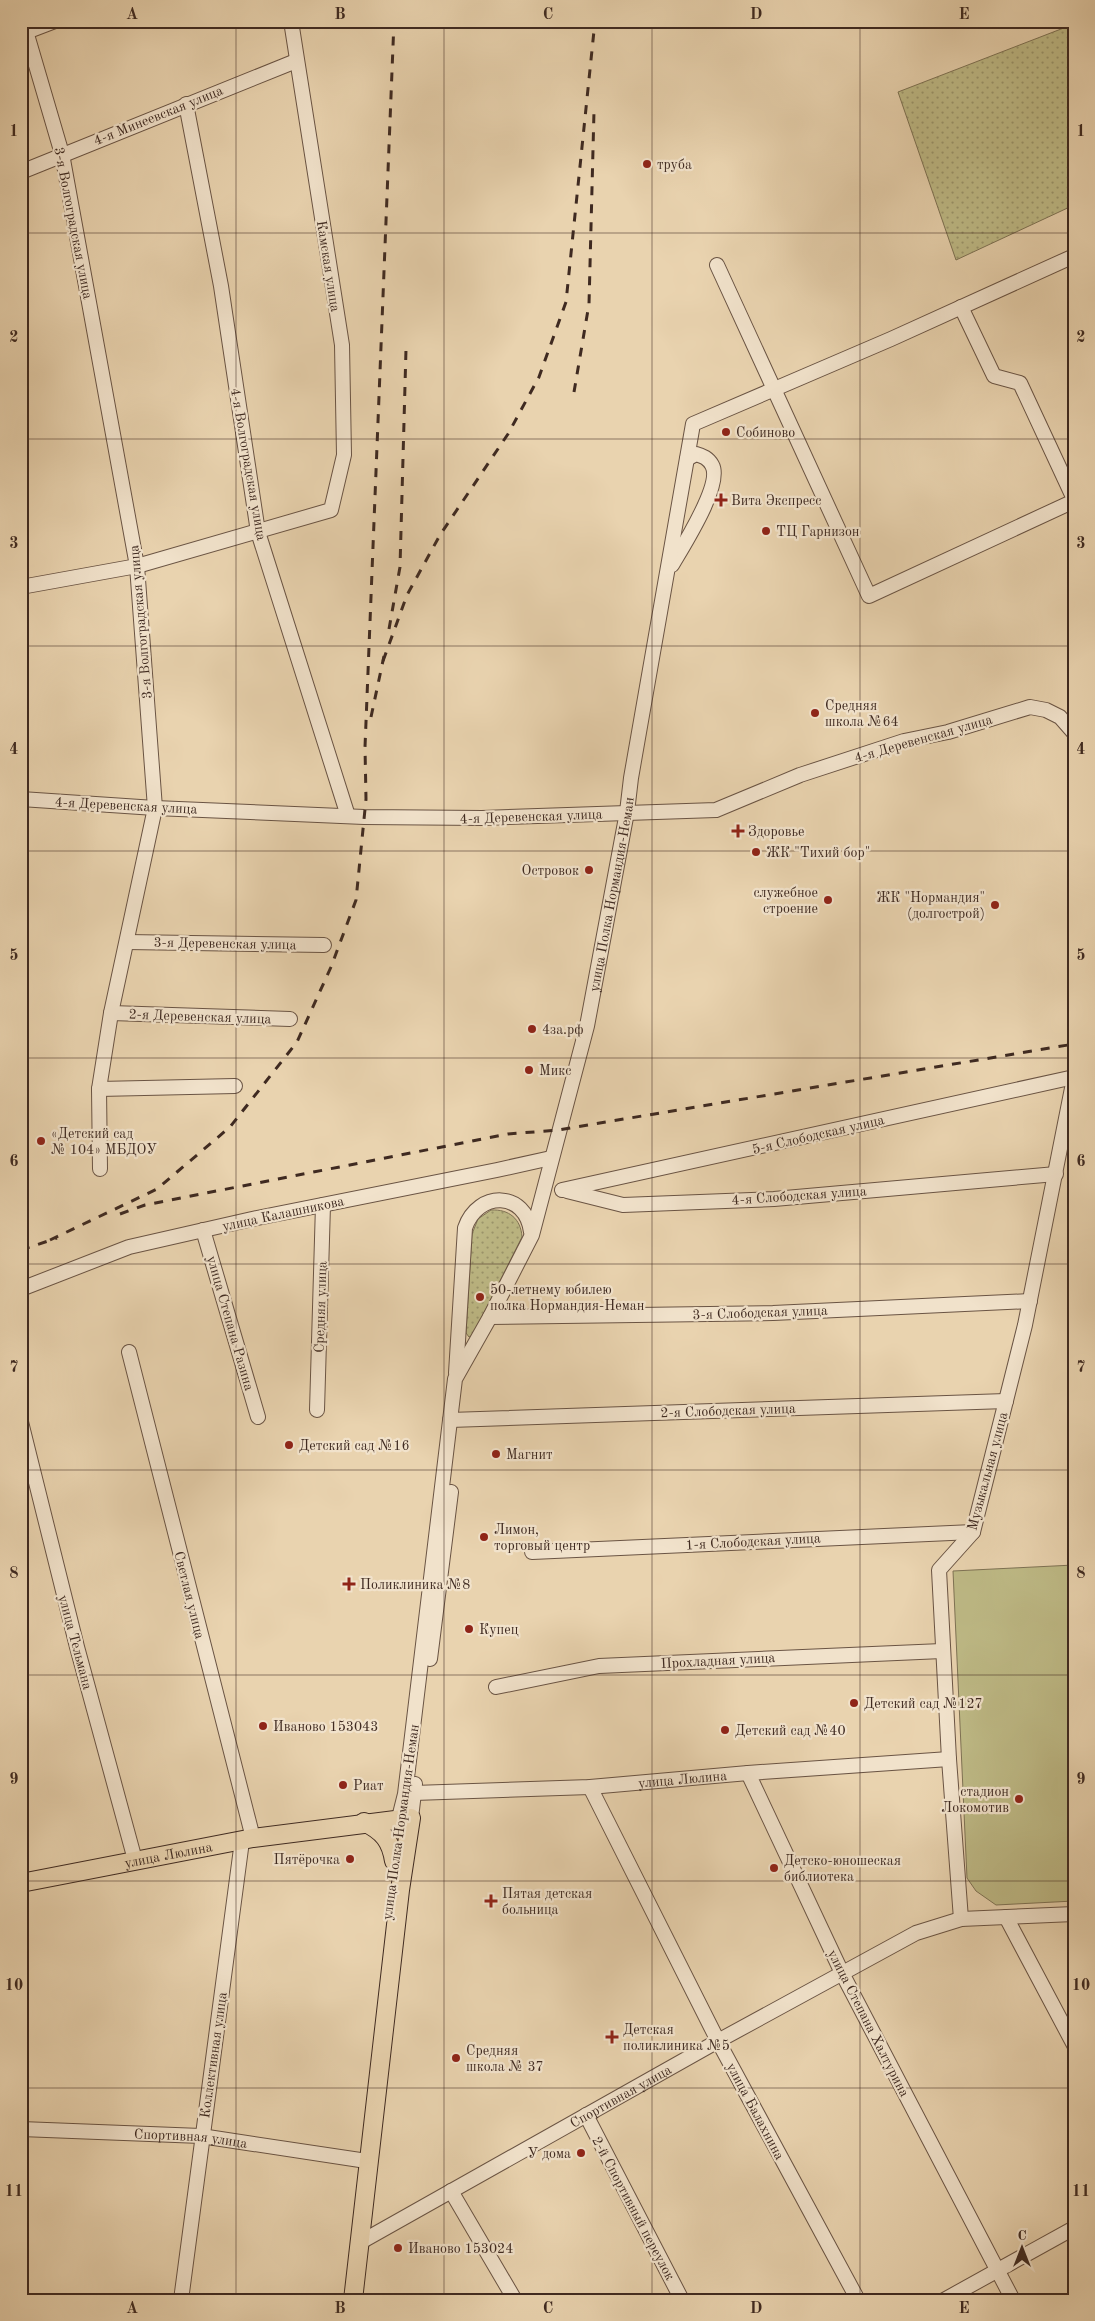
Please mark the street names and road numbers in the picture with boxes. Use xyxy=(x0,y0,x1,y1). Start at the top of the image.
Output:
street label: 4-я Минеевская улица xyxy=(92,84,225,148)
street label: 3-я Волгоградская улица xyxy=(51,146,95,301)
street label: Камская улица xyxy=(314,220,342,313)
street label: 4-я Волгоградская улица xyxy=(228,387,268,542)
street label: 3-я Волгоградская улица xyxy=(127,544,155,700)
street label: 4-я Деревенская улица xyxy=(853,713,994,765)
street label: 4-я Деревенская улица xyxy=(54,795,198,817)
street label: улица Полка Нормандия-Неман xyxy=(588,796,637,993)
street label: 4-я Деревенская улица xyxy=(459,808,603,826)
street label: 3-я Деревенская улица xyxy=(153,936,297,952)
street label: 2-я Деревенская улица xyxy=(128,1008,272,1026)
street label: 5-я Слободская улица xyxy=(751,1113,886,1157)
street label: 4-я Слободская улица xyxy=(731,1184,867,1208)
street label: улица Калашникова xyxy=(221,1194,346,1234)
street label: улица Степана Разина xyxy=(204,1254,256,1393)
street label: Средняя улица xyxy=(312,1261,330,1353)
street label: 3-я Слободская улица xyxy=(692,1304,828,1322)
street label: 2-я Слободская улица xyxy=(660,1402,796,1420)
street label: Музыкальная улица xyxy=(965,1410,1011,1532)
street label: 1-я Слободская улица xyxy=(685,1531,821,1553)
street label: Светлая улица xyxy=(171,1550,207,1641)
street label: улица Тельмана xyxy=(56,1593,94,1691)
street label: Прохладная улица xyxy=(660,1651,776,1671)
street label: улица Полка Нормандия-Неман xyxy=(380,1723,422,1921)
street label: улица Люлина xyxy=(638,1769,728,1791)
street label: улица Люлина xyxy=(123,1840,214,1871)
street label: улица Степана Халтурина xyxy=(825,1948,911,2099)
street label: Коллективная улица xyxy=(198,1991,230,2119)
street label: улица Балахнина xyxy=(724,2061,787,2162)
street label: Спортивная улица xyxy=(568,2063,674,2131)
street label: Спортивная улица xyxy=(134,2127,248,2151)
street label: 2-й Спортивный переулок xyxy=(589,2134,677,2283)

